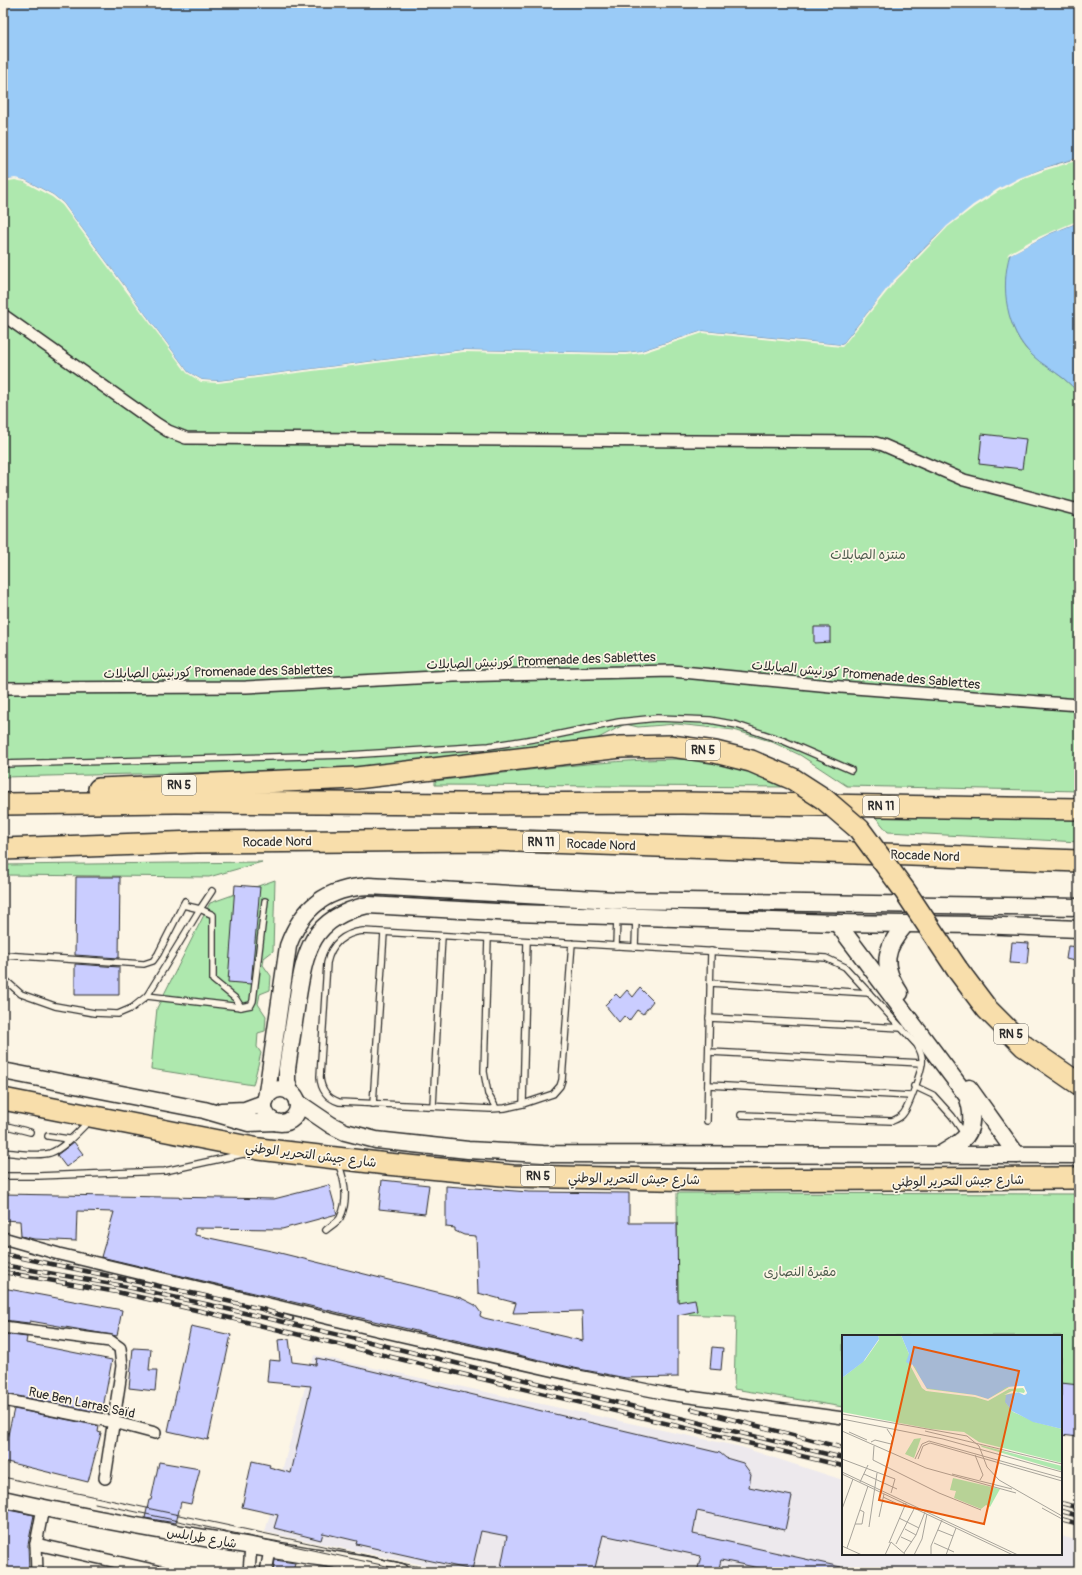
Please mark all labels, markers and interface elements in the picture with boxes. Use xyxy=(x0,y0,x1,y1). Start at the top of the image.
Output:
park label: منتزه الصابلات xyxy=(830,547,906,563)
street label: كورنيش الصابلات Promenade des Sablettes xyxy=(426,649,656,673)
street label: كورنيش الصابلات Promenade des Sablettes xyxy=(751,657,981,693)
street label: كورنيش الصابلات Promenade des Sablettes xyxy=(103,662,333,682)
road number: RN 5 xyxy=(686,740,720,760)
road number: RN 5 xyxy=(162,775,196,795)
road number: RN 11 xyxy=(863,796,899,816)
road number: RN 11 xyxy=(523,832,559,852)
street label: Rocade Nord xyxy=(242,833,312,851)
street label: Rocade Nord xyxy=(566,836,636,854)
street label: Rocade Nord xyxy=(890,847,960,865)
road number: RN 5 xyxy=(994,1024,1028,1044)
street label: شارع جيش التحرير الوطني xyxy=(244,1139,377,1174)
road number: RN 5 xyxy=(521,1166,555,1186)
street label: شارع جيش التحرير الوطني xyxy=(568,1170,700,1191)
street label: شارع جيش التحرير الوطني xyxy=(892,1172,1024,1193)
park label: مقبرة النصارى xyxy=(764,1264,836,1280)
inset map xyxy=(842,1335,1062,1555)
street label: Rue Ben Larras Saïd xyxy=(27,1384,137,1422)
street label: شارع طرابلس xyxy=(165,1524,238,1553)

